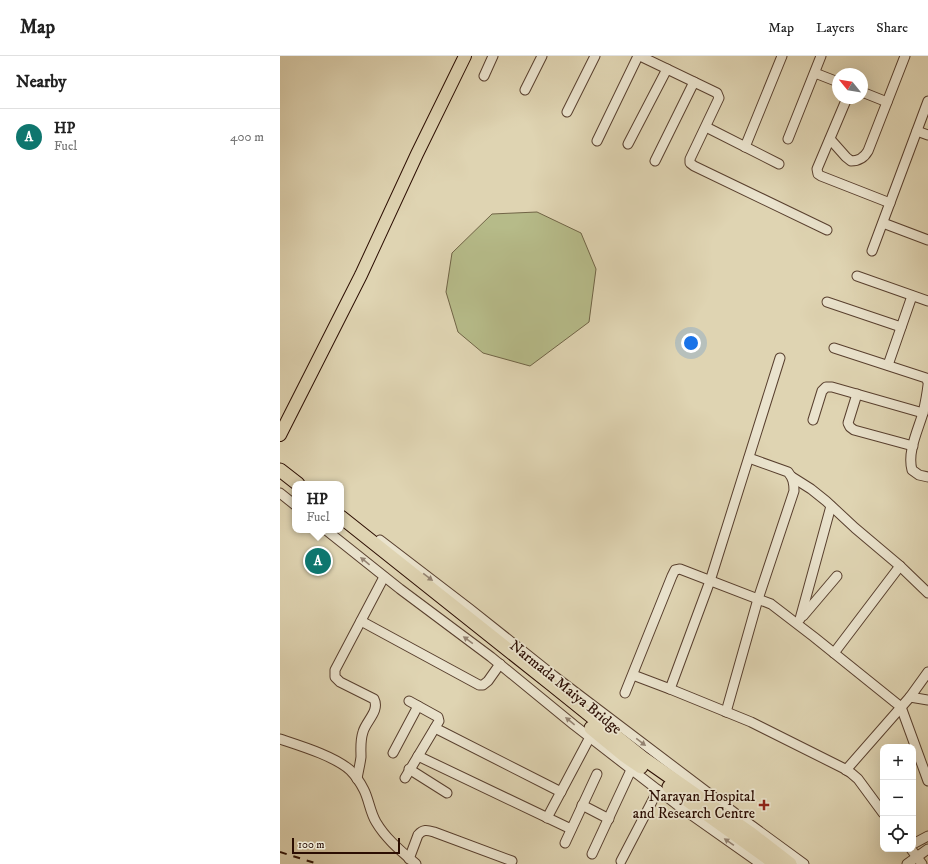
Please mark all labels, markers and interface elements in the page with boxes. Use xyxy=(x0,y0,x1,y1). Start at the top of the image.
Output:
text: Map xyxy=(20,16,55,39)
text: Map xyxy=(768,19,794,37)
text: Layers xyxy=(816,19,854,37)
text: Share xyxy=(876,19,908,37)
north arrow xyxy=(832,68,868,104)
text: Nearby xyxy=(16,71,66,93)
text: HP xyxy=(54,119,75,138)
text: A xyxy=(25,129,33,145)
text: 400 m xyxy=(230,129,264,145)
text: Fuel xyxy=(54,138,77,154)
your location xyxy=(681,333,701,353)
popup xyxy=(292,481,344,533)
text: HP xyxy=(306,490,328,509)
text: Fuel xyxy=(306,509,330,525)
pin: A xyxy=(305,546,331,576)
one-way arrow xyxy=(359,557,370,566)
one-way arrow xyxy=(422,572,433,581)
one-way arrow xyxy=(463,636,474,644)
street label: Narmada Maiya Bridge xyxy=(506,636,626,739)
one-way arrow xyxy=(564,717,575,726)
one-way arrow xyxy=(636,738,647,746)
map controls xyxy=(880,744,916,852)
button: + xyxy=(880,744,916,780)
button: − xyxy=(880,780,916,816)
place label: Narayan Hospital and Research Centre xyxy=(633,787,755,823)
marker: Narayan Hospital and Research Centre xyxy=(758,799,770,811)
button: locate xyxy=(880,816,916,852)
scale bar xyxy=(292,836,400,855)
text: 100 m xyxy=(298,838,324,852)
one-way arrow xyxy=(724,838,734,846)

